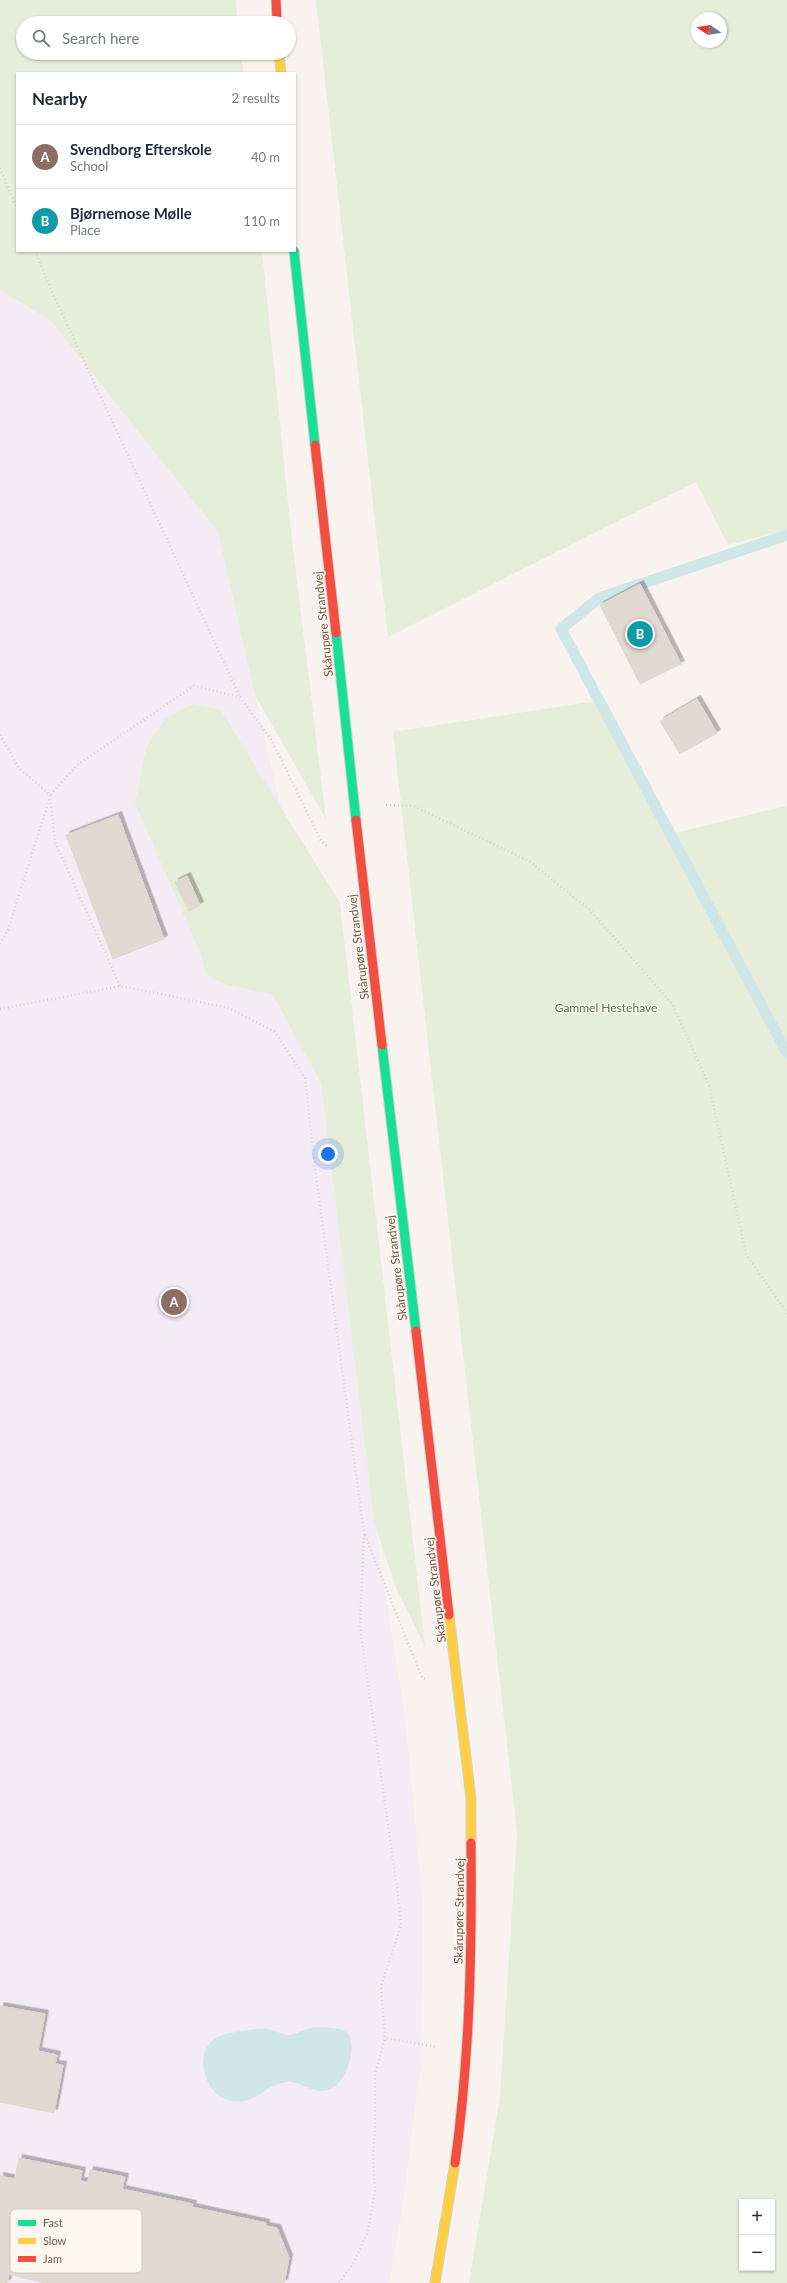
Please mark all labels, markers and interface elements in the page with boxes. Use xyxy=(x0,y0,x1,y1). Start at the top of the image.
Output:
north arrow xyxy=(691,12,727,48)
search box xyxy=(16,16,296,60)
icon: search xyxy=(30,27,52,49)
text: Search here xyxy=(62,29,139,47)
text: Nearby xyxy=(32,88,87,109)
text: 2 results xyxy=(232,90,280,106)
text: Svendborg Efterskole xyxy=(70,140,212,158)
text: A xyxy=(40,149,50,165)
text: 40 m xyxy=(251,149,280,165)
text: School xyxy=(70,158,108,174)
text: Bjørnemose Mølle xyxy=(70,204,192,222)
text: B xyxy=(41,213,49,229)
text: 110 m xyxy=(243,213,280,229)
text: Place xyxy=(70,222,100,238)
street label: Skårupøre Strandvej xyxy=(310,570,336,678)
pin: B xyxy=(627,619,653,649)
street label: Skårupøre Strandvej xyxy=(344,893,372,1001)
park label: Gammel Hestehave xyxy=(555,1000,657,1015)
your location xyxy=(318,1144,338,1164)
street label: Skårupøre Strandvej xyxy=(382,1214,410,1322)
pin: A xyxy=(161,1287,187,1317)
street label: Skårupøre Strandvej xyxy=(421,1536,449,1644)
street label: Skårupøre Strandvej xyxy=(451,1858,467,1964)
map controls xyxy=(739,2199,775,2271)
button: + xyxy=(739,2199,775,2235)
legend xyxy=(10,2209,142,2273)
text: Fast xyxy=(43,2216,63,2229)
text: Slow xyxy=(43,2234,67,2247)
button: − xyxy=(739,2235,775,2271)
text: Jam xyxy=(43,2252,62,2265)

